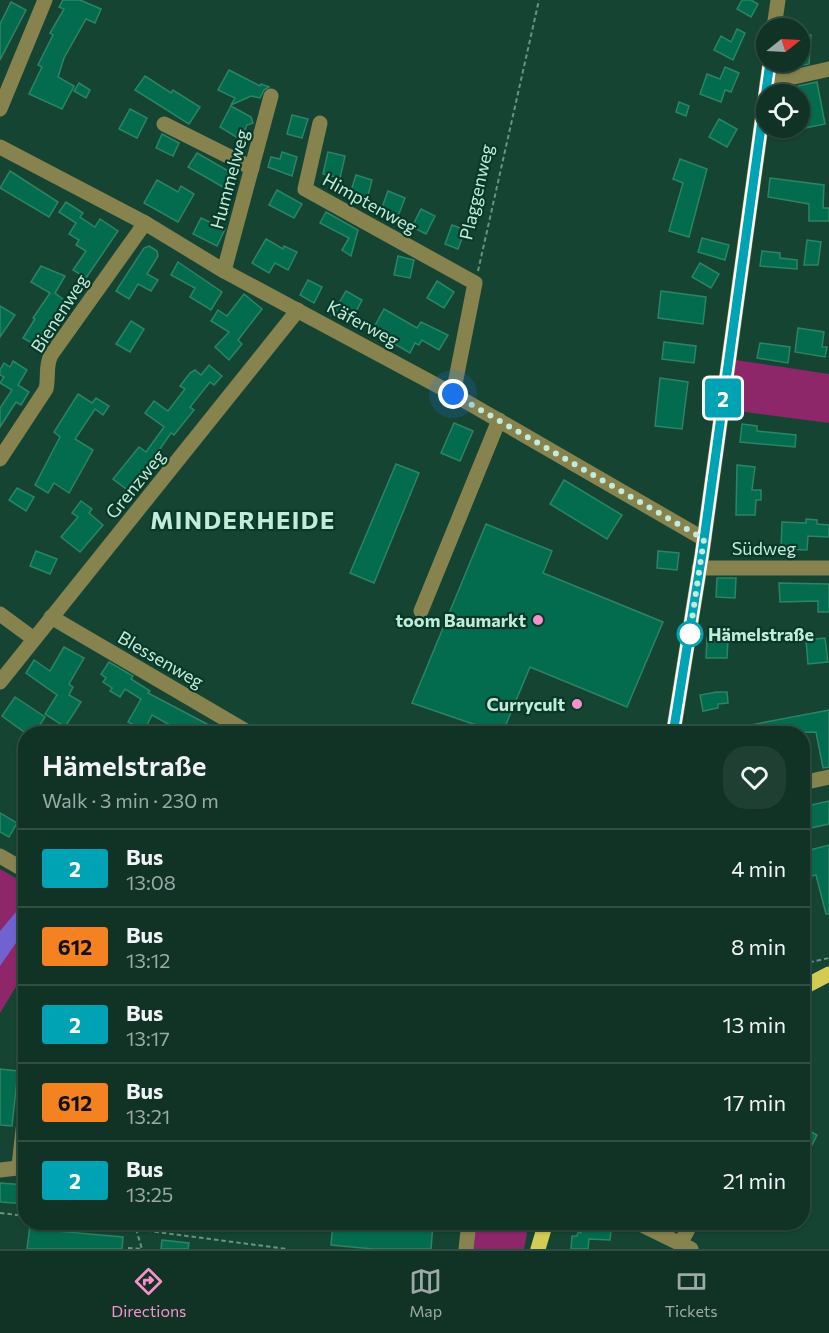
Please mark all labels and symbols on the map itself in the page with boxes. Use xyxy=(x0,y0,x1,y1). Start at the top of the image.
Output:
north arrow xyxy=(756,18,810,72)
street label: Hummelweg xyxy=(205,126,253,231)
street label: Plaggenweg xyxy=(454,142,498,242)
street label: Himptenweg xyxy=(319,168,421,238)
street label: Bienenweg xyxy=(26,269,93,356)
street label: Käferweg xyxy=(323,295,403,351)
line badge: 2 xyxy=(704,378,742,418)
your location xyxy=(438,379,468,409)
street label: Grenzweg xyxy=(101,445,170,523)
district label: MINDERHEIDE xyxy=(150,505,336,534)
street label: Südweg xyxy=(732,537,796,559)
place label: toom Baumarkt xyxy=(396,609,526,631)
marker: toom Baumarkt xyxy=(531,613,545,627)
marker: Hämelstraße xyxy=(677,621,703,647)
place label: Hämelstraße xyxy=(708,623,814,645)
street label: Blessenweg xyxy=(114,626,208,692)
place label: Currycult xyxy=(487,693,565,715)
marker: Currycult xyxy=(570,697,584,711)

